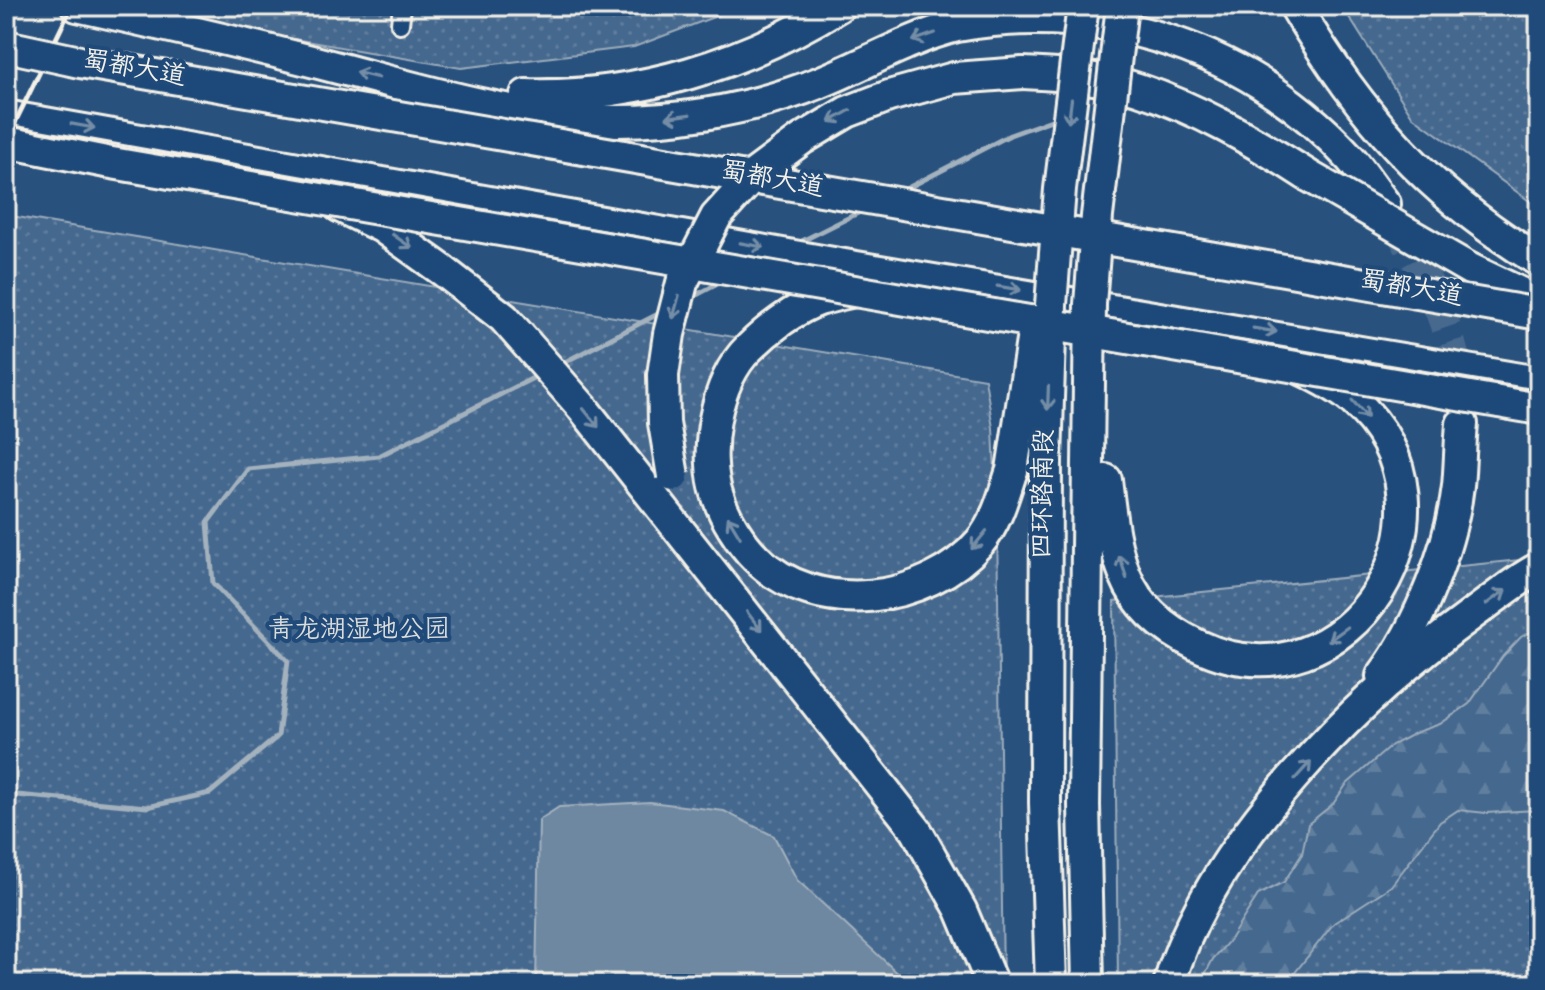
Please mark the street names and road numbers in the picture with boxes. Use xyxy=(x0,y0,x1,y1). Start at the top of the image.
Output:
street label: 蜀都大道 xyxy=(80,46,188,95)
street label: 蜀都大道 xyxy=(718,157,826,206)
street label: 蜀都大道 xyxy=(1357,266,1465,315)
street label: 四环路南段 xyxy=(1027,429,1063,559)

